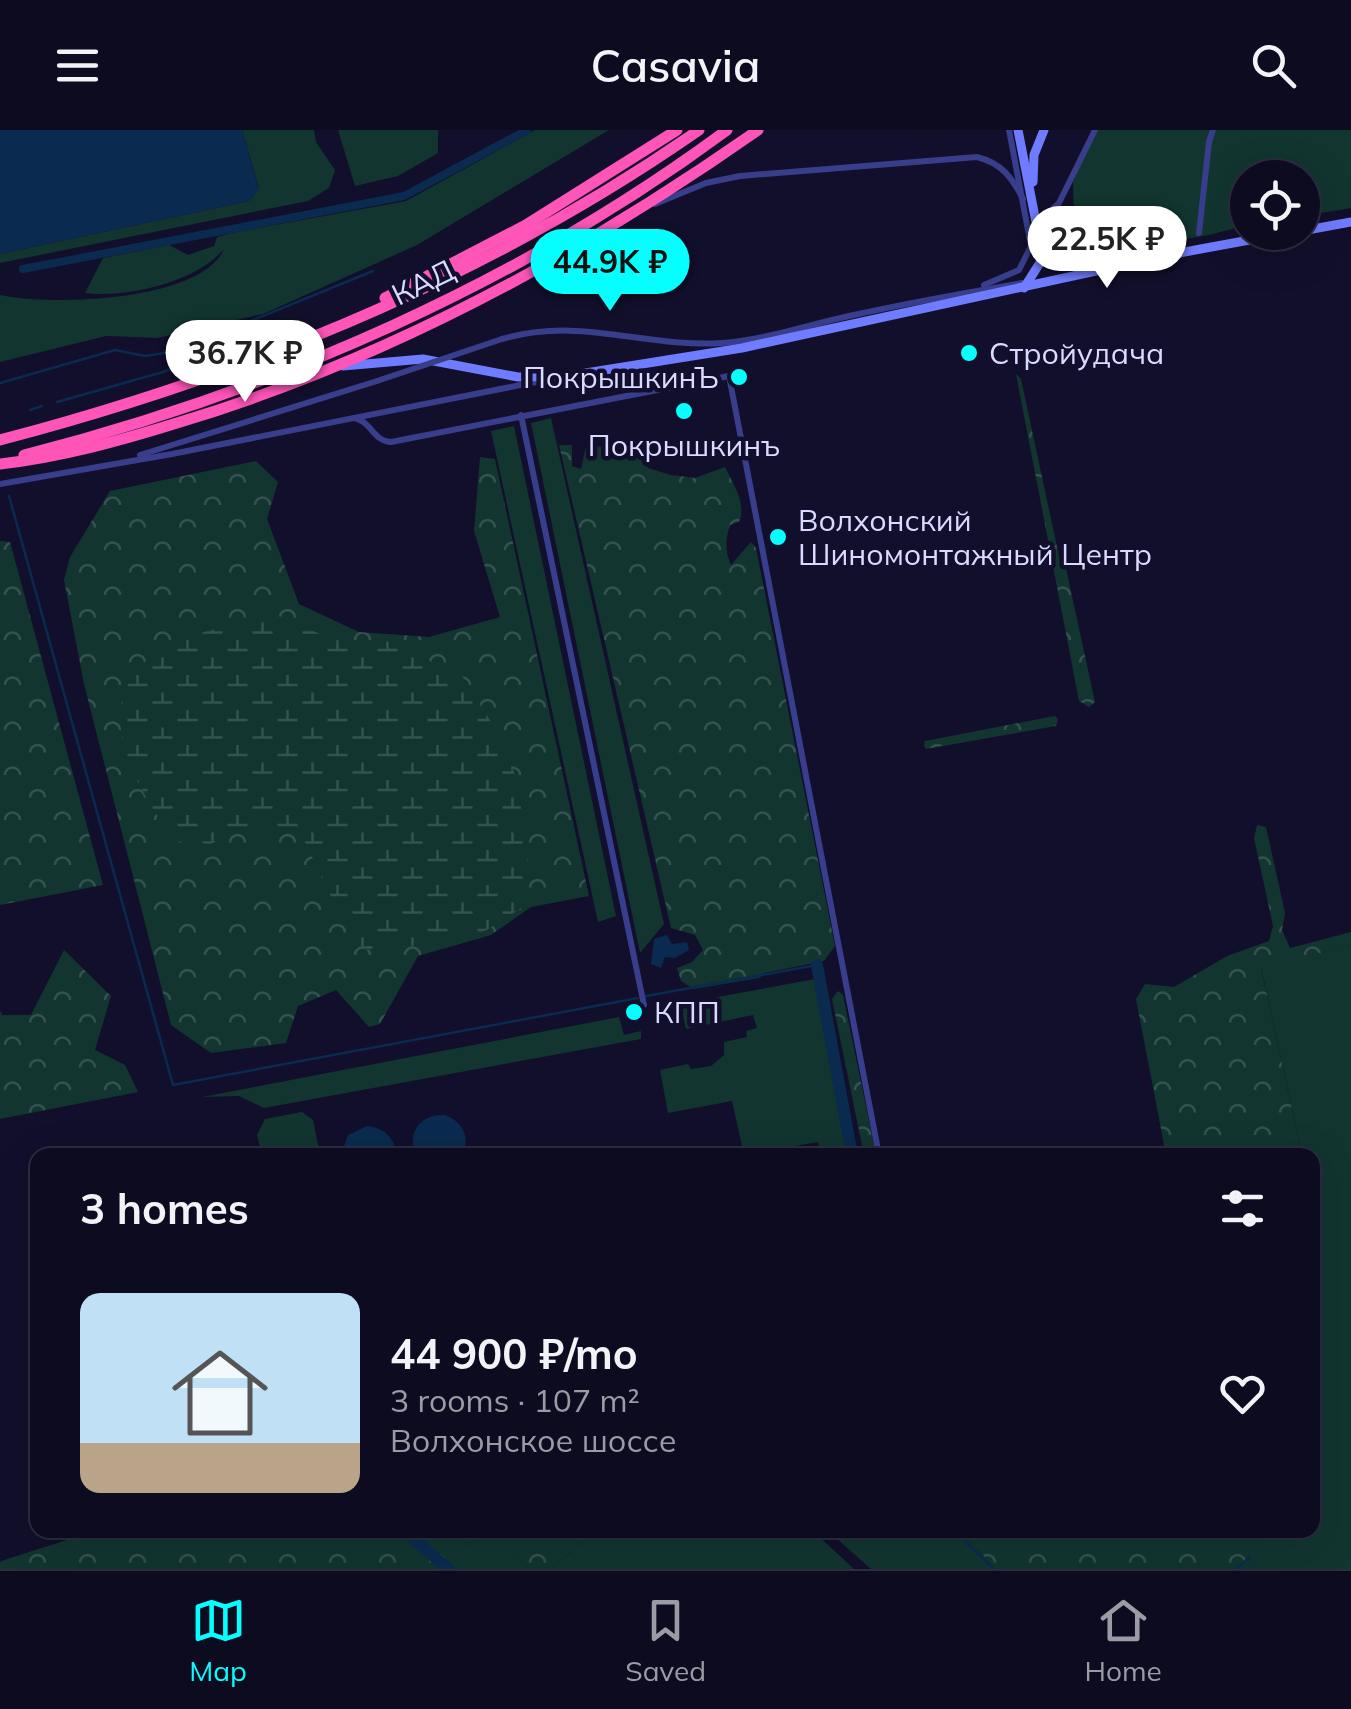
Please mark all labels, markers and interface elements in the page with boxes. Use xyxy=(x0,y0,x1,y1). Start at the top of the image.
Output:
text: Casavia xyxy=(591,37,760,93)
icon: menu xyxy=(50,38,105,93)
icon: search xyxy=(1246,38,1301,93)
map controls xyxy=(1230,160,1320,250)
button: locate xyxy=(1230,160,1320,250)
pin: 22.5K ₽ xyxy=(1015,206,1199,291)
text: 22.5K ₽ xyxy=(1050,218,1164,258)
pin: 44.9K ₽ xyxy=(518,229,702,314)
text: 44.9K ₽ xyxy=(553,241,667,281)
street label: КАД xyxy=(385,251,461,313)
pin: 36.7K ₽ xyxy=(153,320,337,405)
text: 36.7K ₽ xyxy=(188,332,302,372)
place label: Стройудача xyxy=(989,334,1164,372)
marker: Стройудача xyxy=(958,342,980,364)
place label: ПокрышкинЪ xyxy=(523,358,719,396)
marker: ПокрышкинЪ xyxy=(728,366,750,388)
marker: Покрышкинъ xyxy=(673,400,695,422)
place label: Покрышкинъ xyxy=(588,426,780,464)
place label: Волхонский Шиномонтажный Центр xyxy=(798,501,1152,573)
marker: Волхонский Шиномонтажный Центр xyxy=(767,526,789,548)
place label: КПП xyxy=(654,993,720,1031)
marker: КПП xyxy=(623,1001,645,1023)
icon: filters xyxy=(1215,1181,1270,1236)
text: 3 homes xyxy=(80,1182,249,1235)
text: 44 900 ₽/mo xyxy=(390,1327,638,1380)
icon: home xyxy=(160,1333,280,1453)
icon: heart xyxy=(1215,1366,1270,1421)
text: 3 rooms · 107 m² xyxy=(390,1380,640,1420)
text: Волхонское шоссе xyxy=(390,1420,676,1460)
tab: Map xyxy=(189,1593,247,1688)
tab: Saved xyxy=(625,1593,706,1688)
tab: Home xyxy=(1084,1593,1162,1688)

